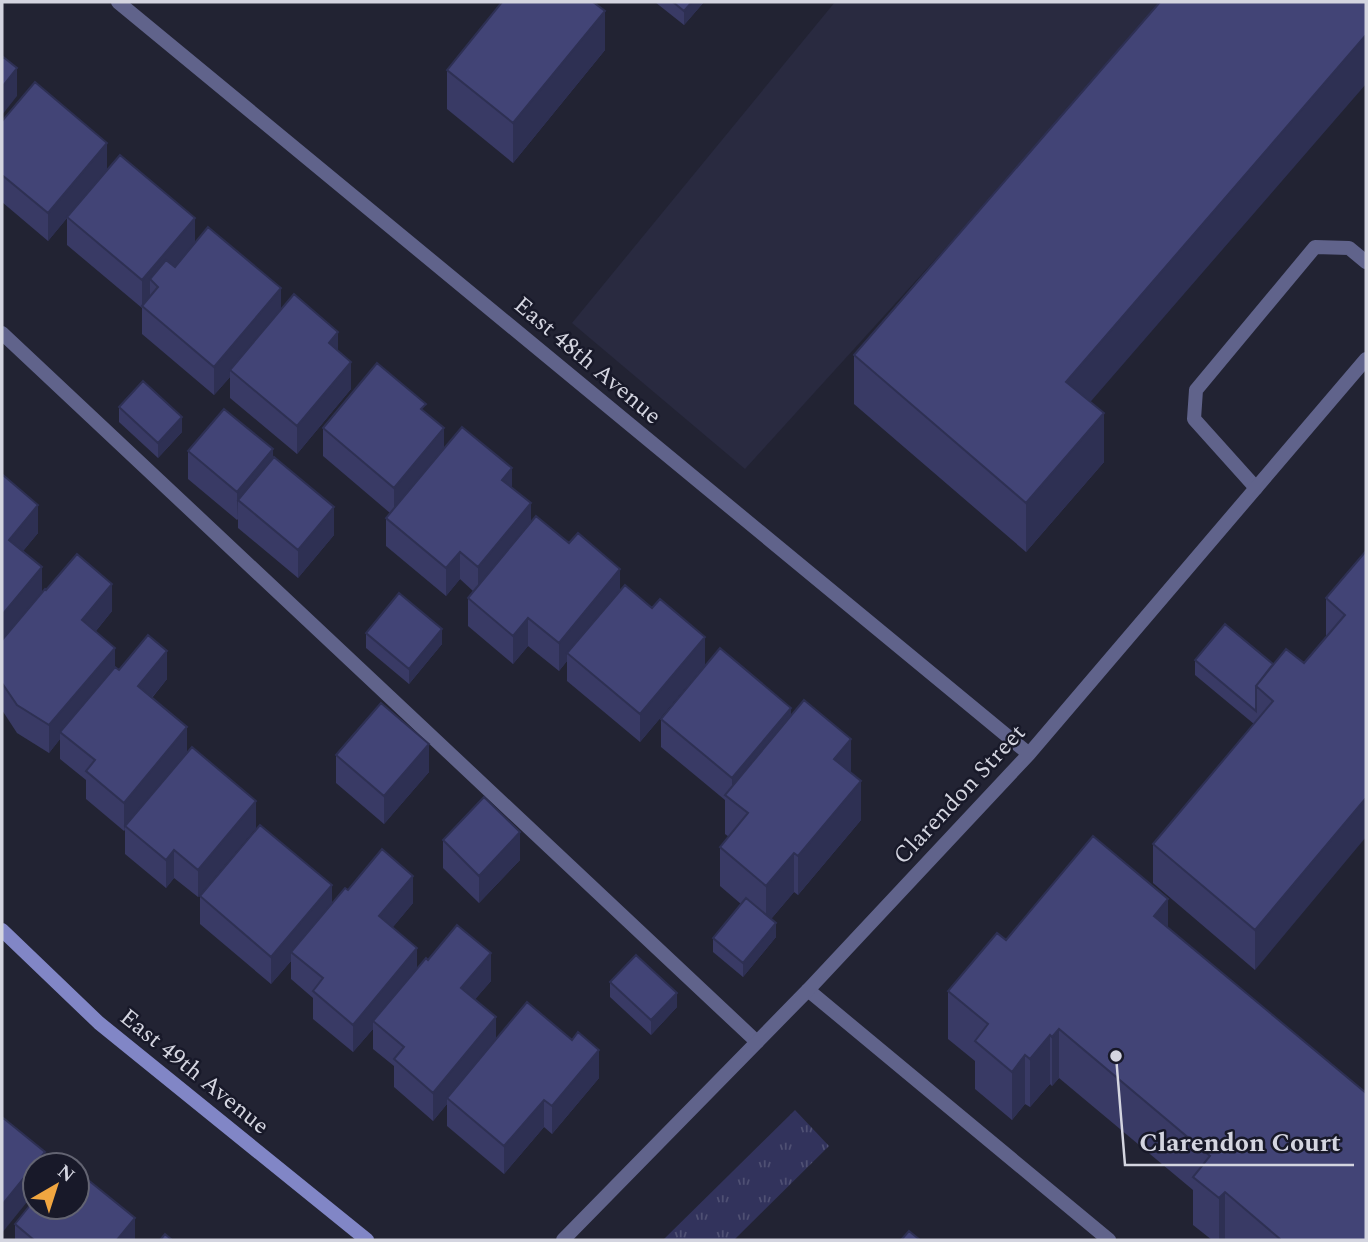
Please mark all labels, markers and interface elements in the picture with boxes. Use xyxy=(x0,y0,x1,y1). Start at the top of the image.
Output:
street label: East 48th Avenue xyxy=(505,288,669,434)
street label: Clarendon Street xyxy=(885,716,1034,873)
street label: East 49th Avenue xyxy=(112,1000,277,1144)
callout: Clarendon Court xyxy=(1125,1118,1354,1165)
text: Clarendon Court xyxy=(1139,1123,1341,1163)
north arrow xyxy=(21,1151,91,1221)
text: N xyxy=(51,1158,81,1190)

